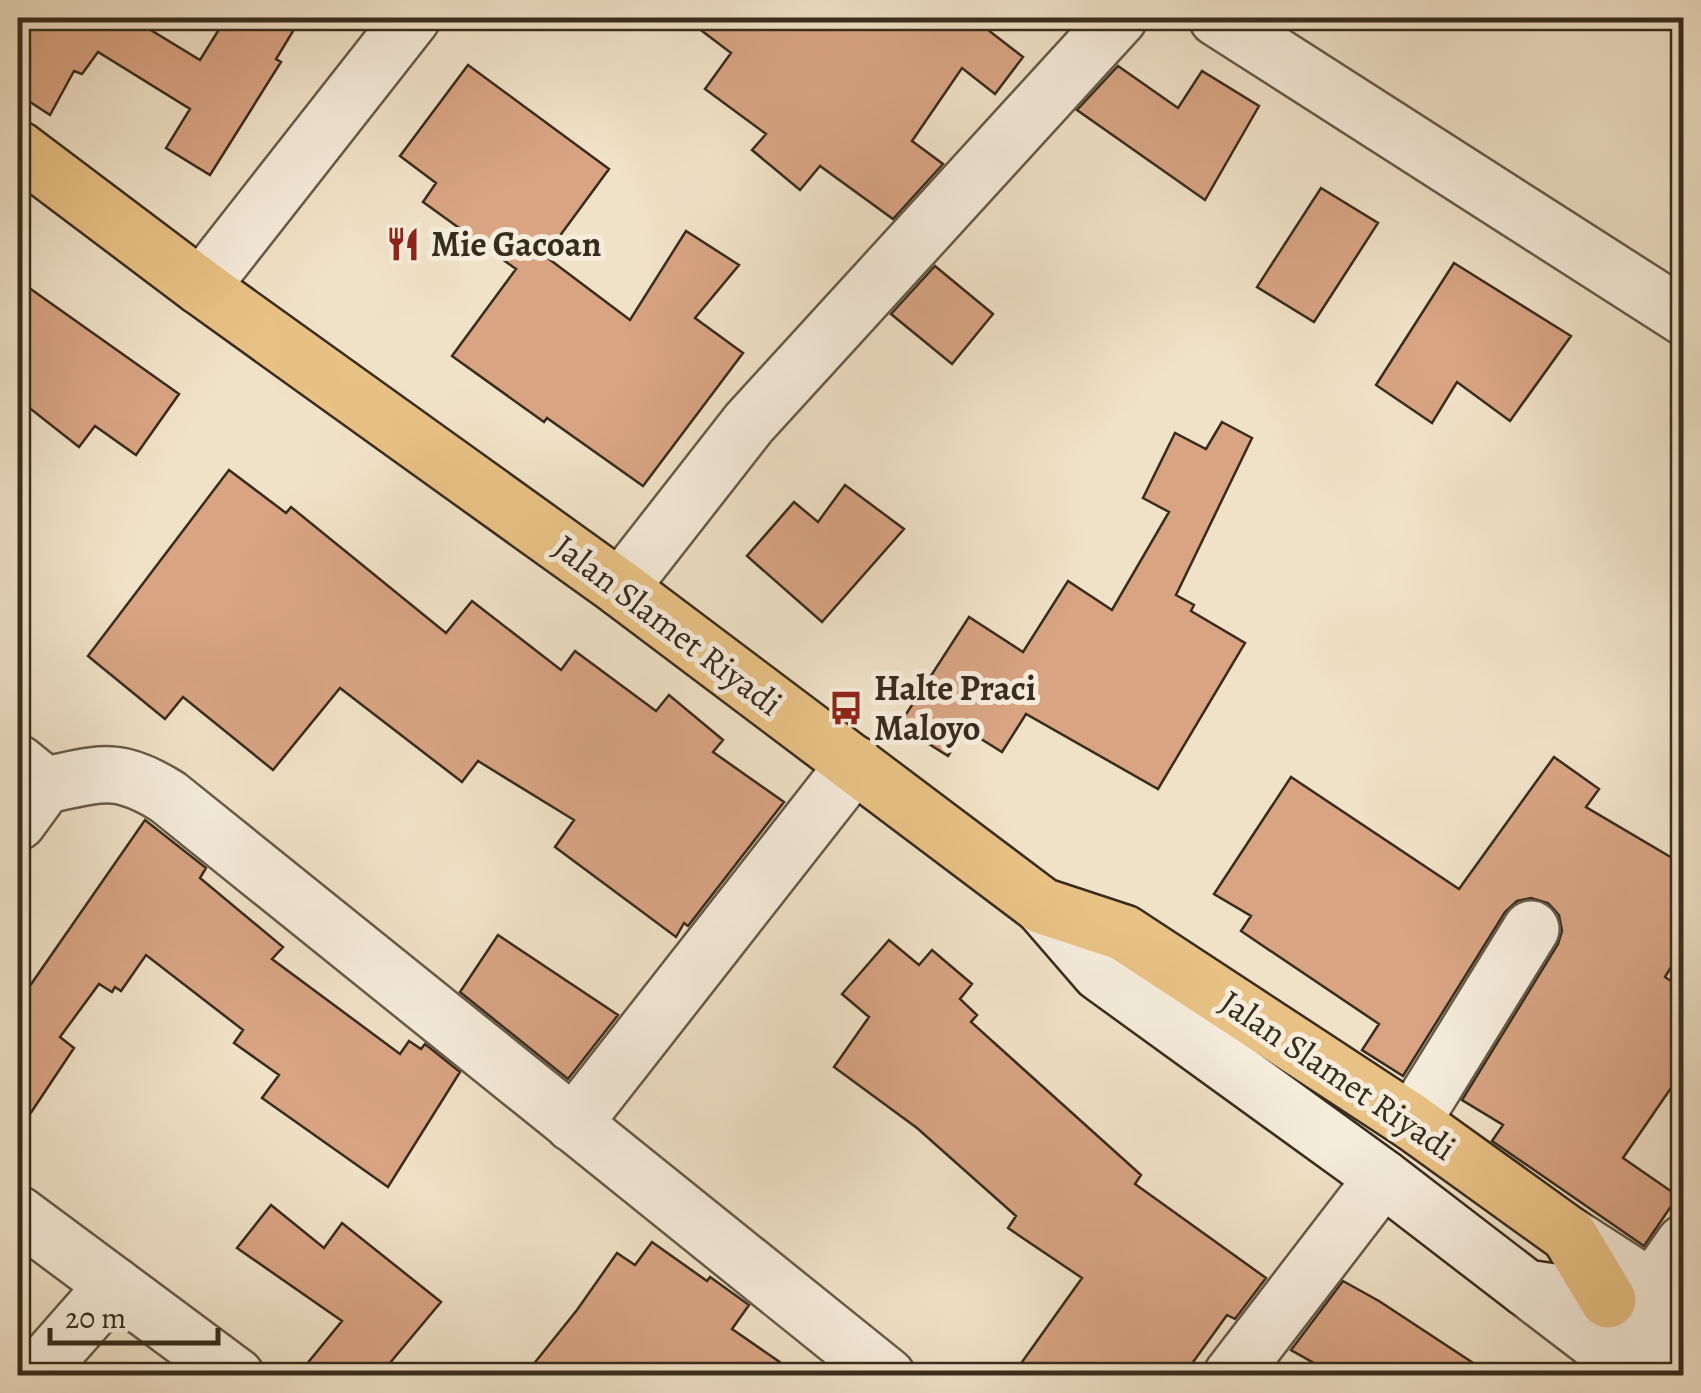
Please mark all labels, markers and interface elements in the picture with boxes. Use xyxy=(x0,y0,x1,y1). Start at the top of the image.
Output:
place label: Mie Gacoan xyxy=(431,220,601,268)
restaurant icon: Mie Gacoan xyxy=(384,225,422,263)
street label: Jalan Slamet Riyadi xyxy=(544,523,792,727)
place label: Halte Praci Maloyo xyxy=(874,664,1036,752)
bus stop icon: Halte Praci Maloyo xyxy=(827,689,865,727)
street label: Jalan Slamet Riyadi xyxy=(1211,978,1465,1172)
scale bar xyxy=(50,1283,218,1345)
text: 20 m xyxy=(65,1298,126,1338)

